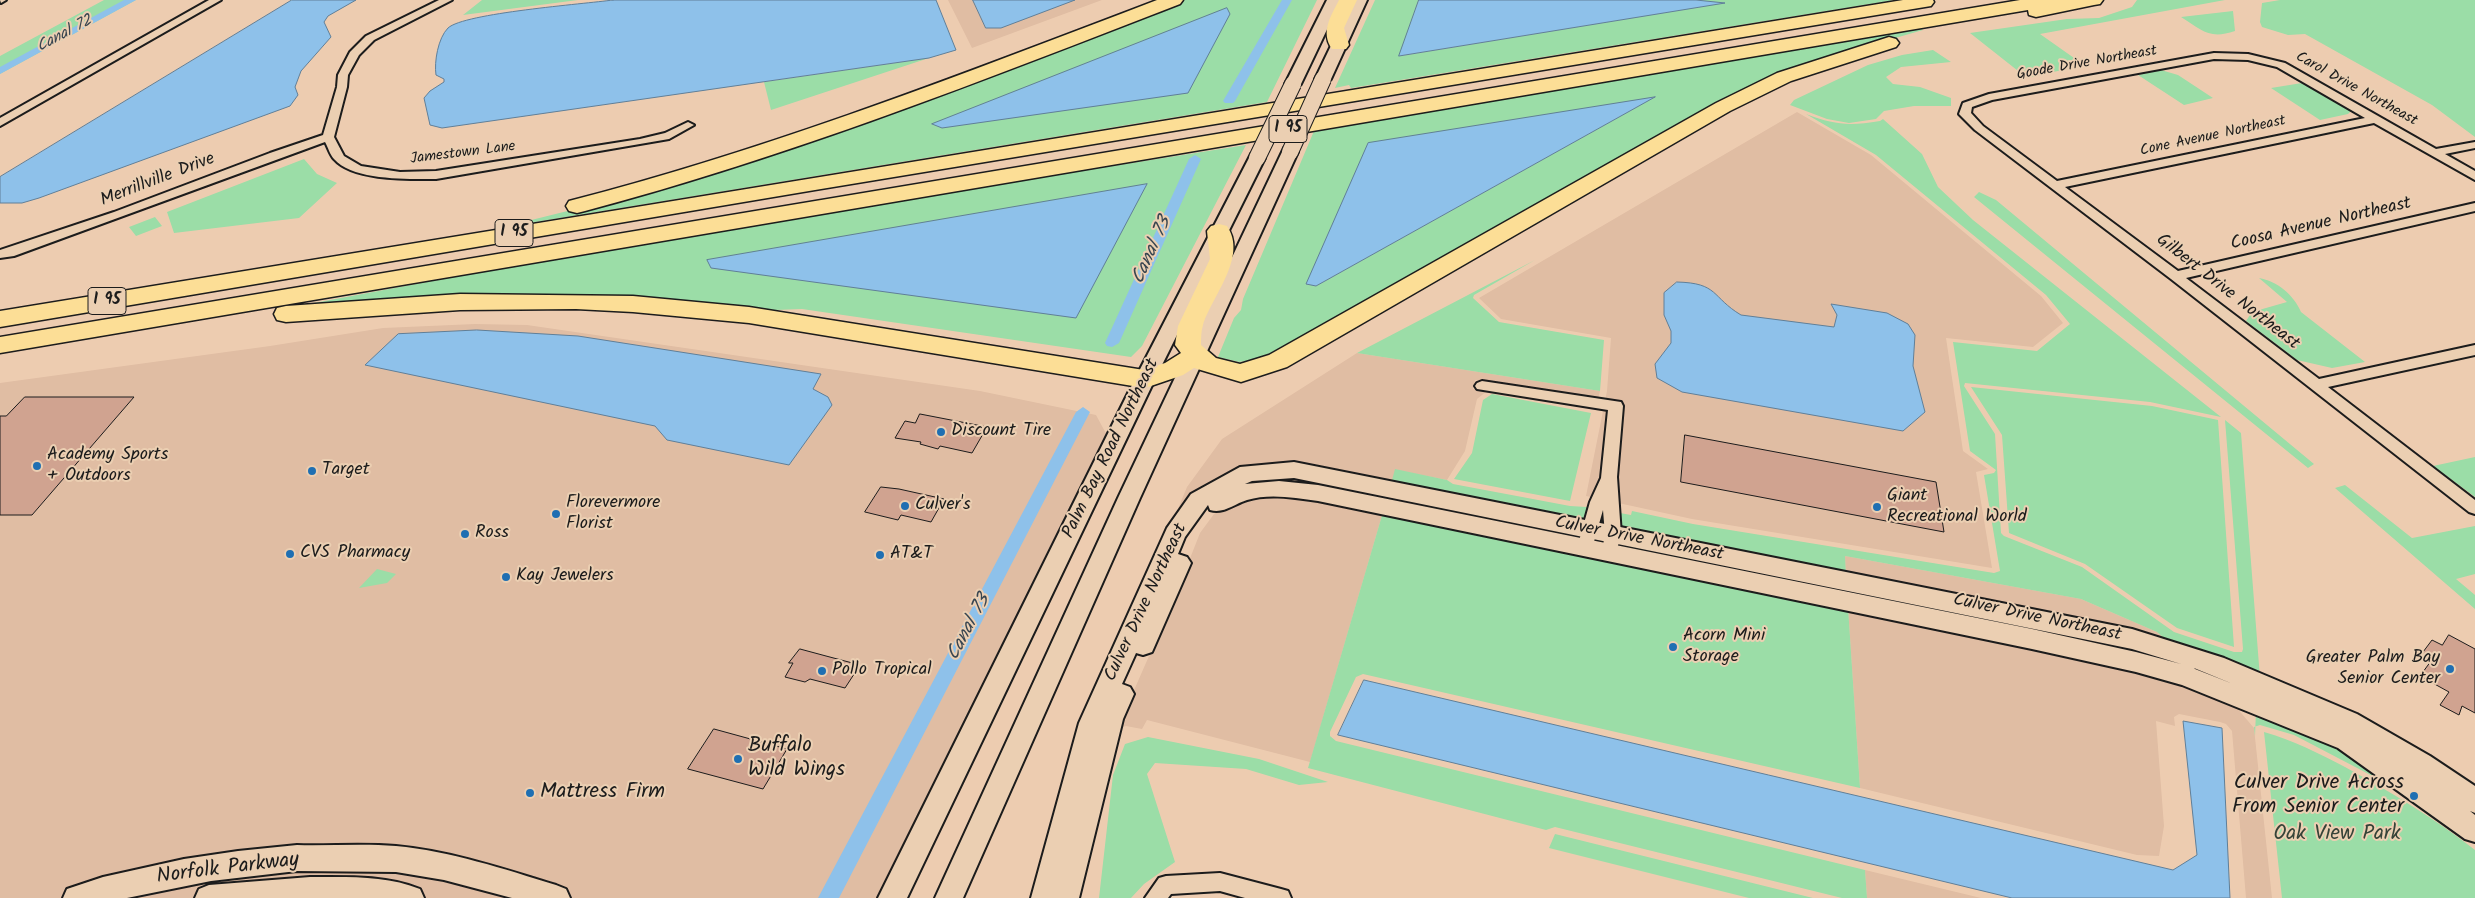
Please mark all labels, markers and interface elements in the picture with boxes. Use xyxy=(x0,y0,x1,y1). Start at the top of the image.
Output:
water label: Canal 72 xyxy=(34,12,96,58)
street label: Goode Drive Northeast xyxy=(2015,43,2159,85)
street label: Carol Drive Northeast xyxy=(2292,49,2420,131)
street label: Cone Avenue Northeast xyxy=(2139,113,2287,161)
road number: I 95 xyxy=(1269,116,1307,142)
street label: Jamestown Lane xyxy=(409,139,517,169)
street label: Merrillville Drive xyxy=(98,149,218,213)
street label: Coosa Avenue Northeast xyxy=(2229,194,2413,256)
water label: Canal 73 xyxy=(1128,214,1178,288)
road number: I 95 xyxy=(495,220,533,247)
street label: Gilbert Drive Northeast xyxy=(2151,230,2303,356)
road number: I 95 xyxy=(88,288,126,314)
street label: Palm Bay Road Northeast xyxy=(1059,356,1165,542)
place label: Discount Tire xyxy=(951,421,1051,443)
marker: Discount Tire xyxy=(935,426,947,438)
place label: Academy Sports + Outdoors xyxy=(47,445,168,488)
marker: Academy Sports + Outdoors xyxy=(31,460,43,472)
place label: Target xyxy=(322,460,370,482)
marker: Target xyxy=(306,465,318,477)
place label: Giant Recreational World xyxy=(1887,486,2027,528)
place label: Florevermore Florist xyxy=(566,493,660,536)
place label: Culver's xyxy=(915,495,971,517)
marker: Culver's xyxy=(899,500,911,512)
marker: Giant Recreational World xyxy=(1871,501,1883,513)
marker: Florevermore Florist xyxy=(550,508,562,520)
street label: Culver Drive Northeast xyxy=(1553,513,1725,567)
street label: Culver Drive Northeast xyxy=(1101,521,1193,685)
place label: Ross xyxy=(475,523,509,545)
marker: Ross xyxy=(459,528,471,540)
place label: CVS Pharmacy xyxy=(300,543,410,565)
place label: AT&T xyxy=(890,544,933,566)
marker: CVS Pharmacy xyxy=(284,548,296,560)
marker: AT&T xyxy=(874,549,886,561)
place label: Kay Jewelers xyxy=(516,566,614,588)
marker: Kay Jewelers xyxy=(500,571,512,583)
water label: Canal 73 xyxy=(943,591,997,665)
street label: Culver Drive Northeast xyxy=(1951,591,2123,647)
place label: Acorn Mini Storage xyxy=(1683,626,1765,669)
marker: Acorn Mini Storage xyxy=(1667,641,1679,653)
place label: Greater Palm Bay Senior Center xyxy=(2306,648,2440,691)
place label: Pollo Tropical xyxy=(832,660,932,682)
marker: Greater Palm Bay Senior Center xyxy=(2444,663,2456,675)
marker: Pollo Tropical xyxy=(816,665,828,677)
place label: Buffalo Wild Wings xyxy=(748,734,845,784)
marker: Buffalo Wild Wings xyxy=(732,753,744,765)
place label: Culver Drive Across From Senior Center xyxy=(2232,771,2404,821)
place label: Mattress Firm xyxy=(540,780,665,806)
marker: Mattress Firm xyxy=(524,787,536,799)
marker: Culver Drive Across From Senior Center xyxy=(2408,790,2420,802)
park label: Oak View Park xyxy=(2273,822,2401,848)
street label: Norfolk Parkway xyxy=(155,849,301,891)

